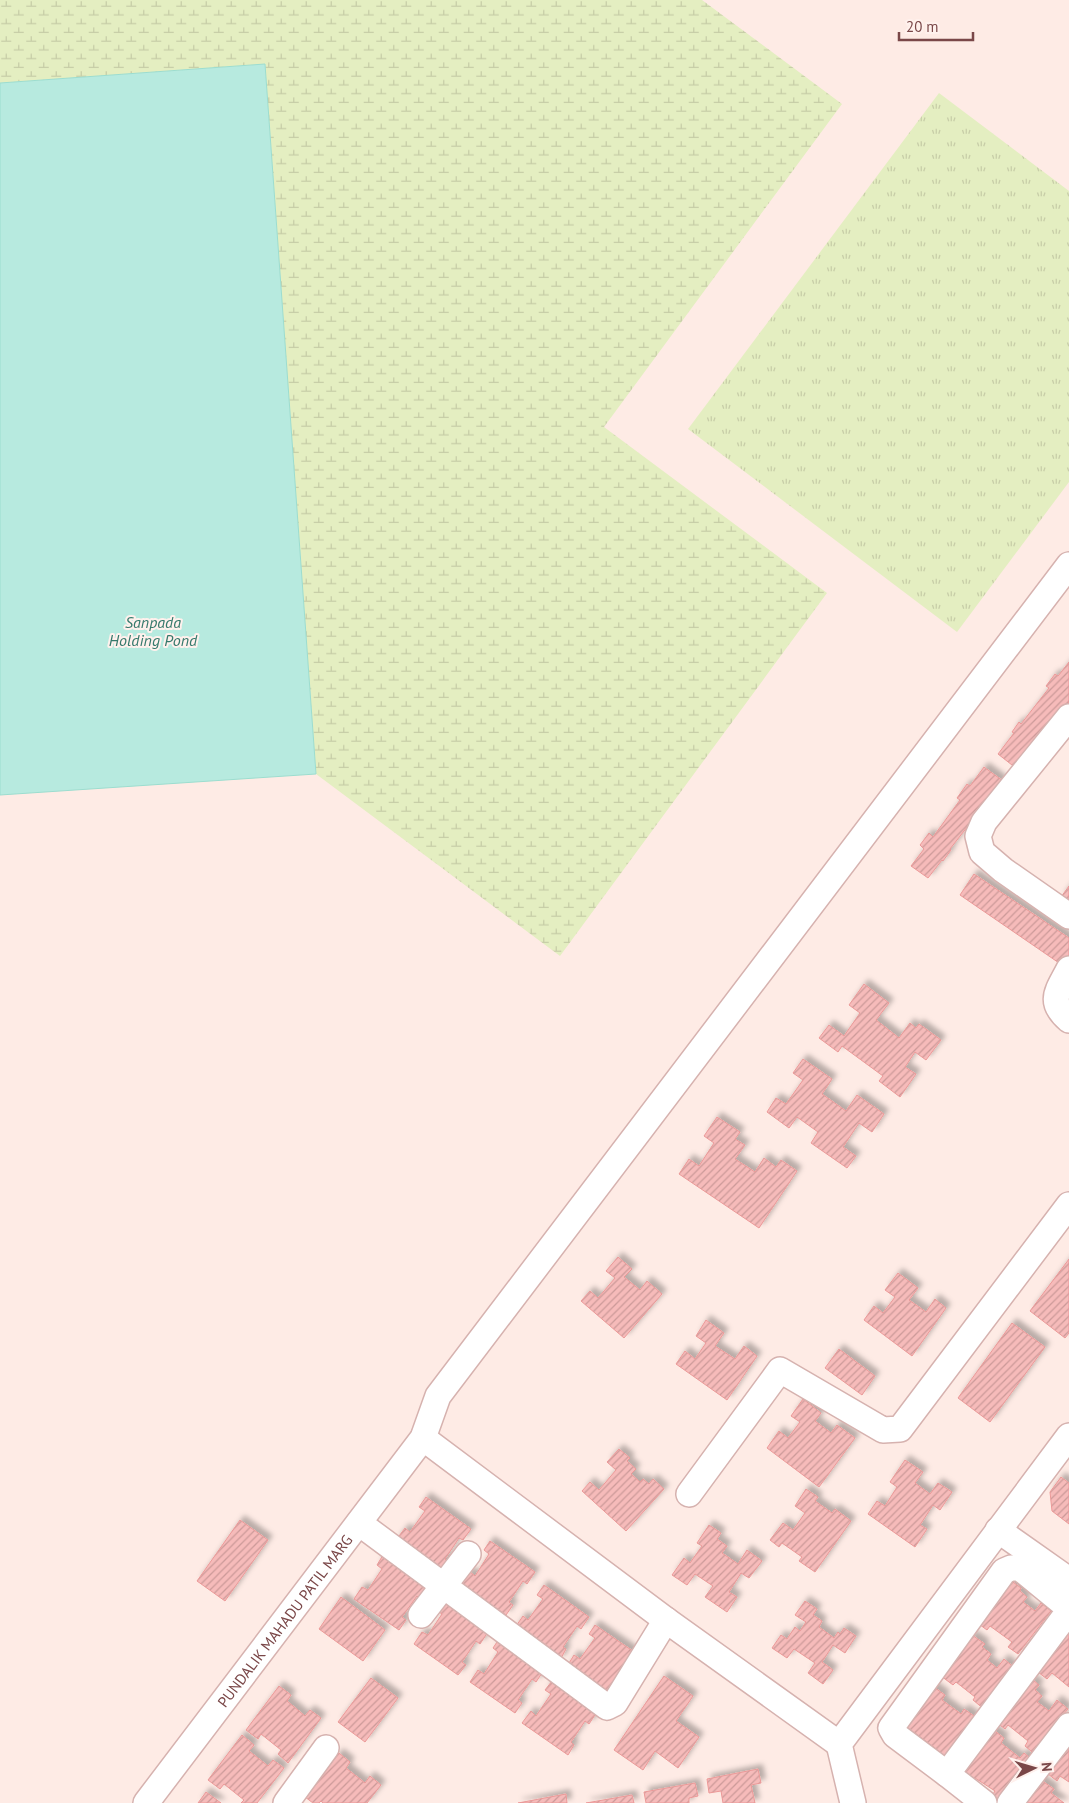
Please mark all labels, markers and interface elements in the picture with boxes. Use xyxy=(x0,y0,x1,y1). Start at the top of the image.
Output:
scale bar xyxy=(899,10,973,42)
text: 20 m xyxy=(906,17,939,36)
water label: Sanpada Holding Pond xyxy=(109,612,198,650)
street label: PUNDALIK MAHADU PATIL MARG xyxy=(213,1531,356,1711)
north arrow xyxy=(1009,1743,1059,1793)
text: N xyxy=(1038,1761,1056,1772)

